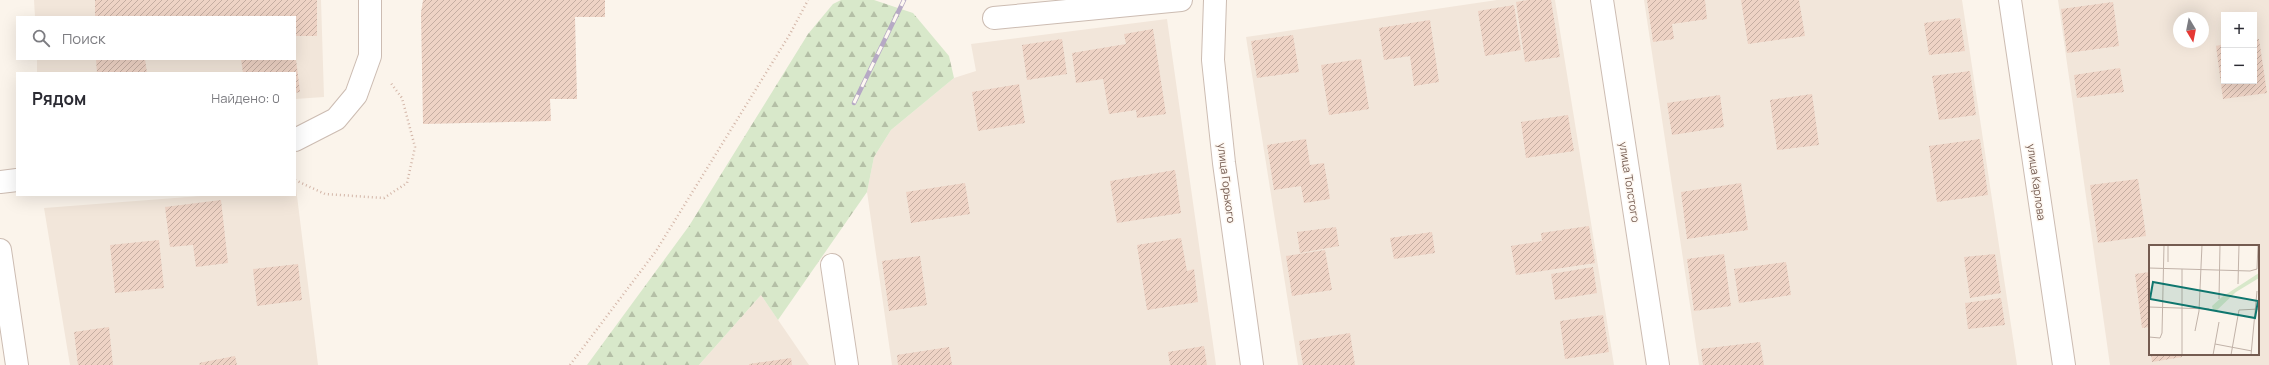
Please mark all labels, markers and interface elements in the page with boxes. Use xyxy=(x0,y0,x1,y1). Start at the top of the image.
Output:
north arrow xyxy=(2173,12,2209,48)
map controls xyxy=(2221,12,2257,84)
button: + xyxy=(2221,12,2257,48)
search box xyxy=(16,16,296,60)
icon: search xyxy=(30,27,52,49)
text: Поиск xyxy=(62,28,106,49)
button: − xyxy=(2221,48,2257,84)
text: Рядом xyxy=(32,87,86,110)
text: Найдено: 0 xyxy=(211,89,280,107)
street label: улица Толстого xyxy=(1616,141,1644,224)
street label: улица Горького xyxy=(1215,142,1239,224)
street label: улица Карлова xyxy=(2024,143,2050,221)
inset map xyxy=(2149,245,2259,355)

